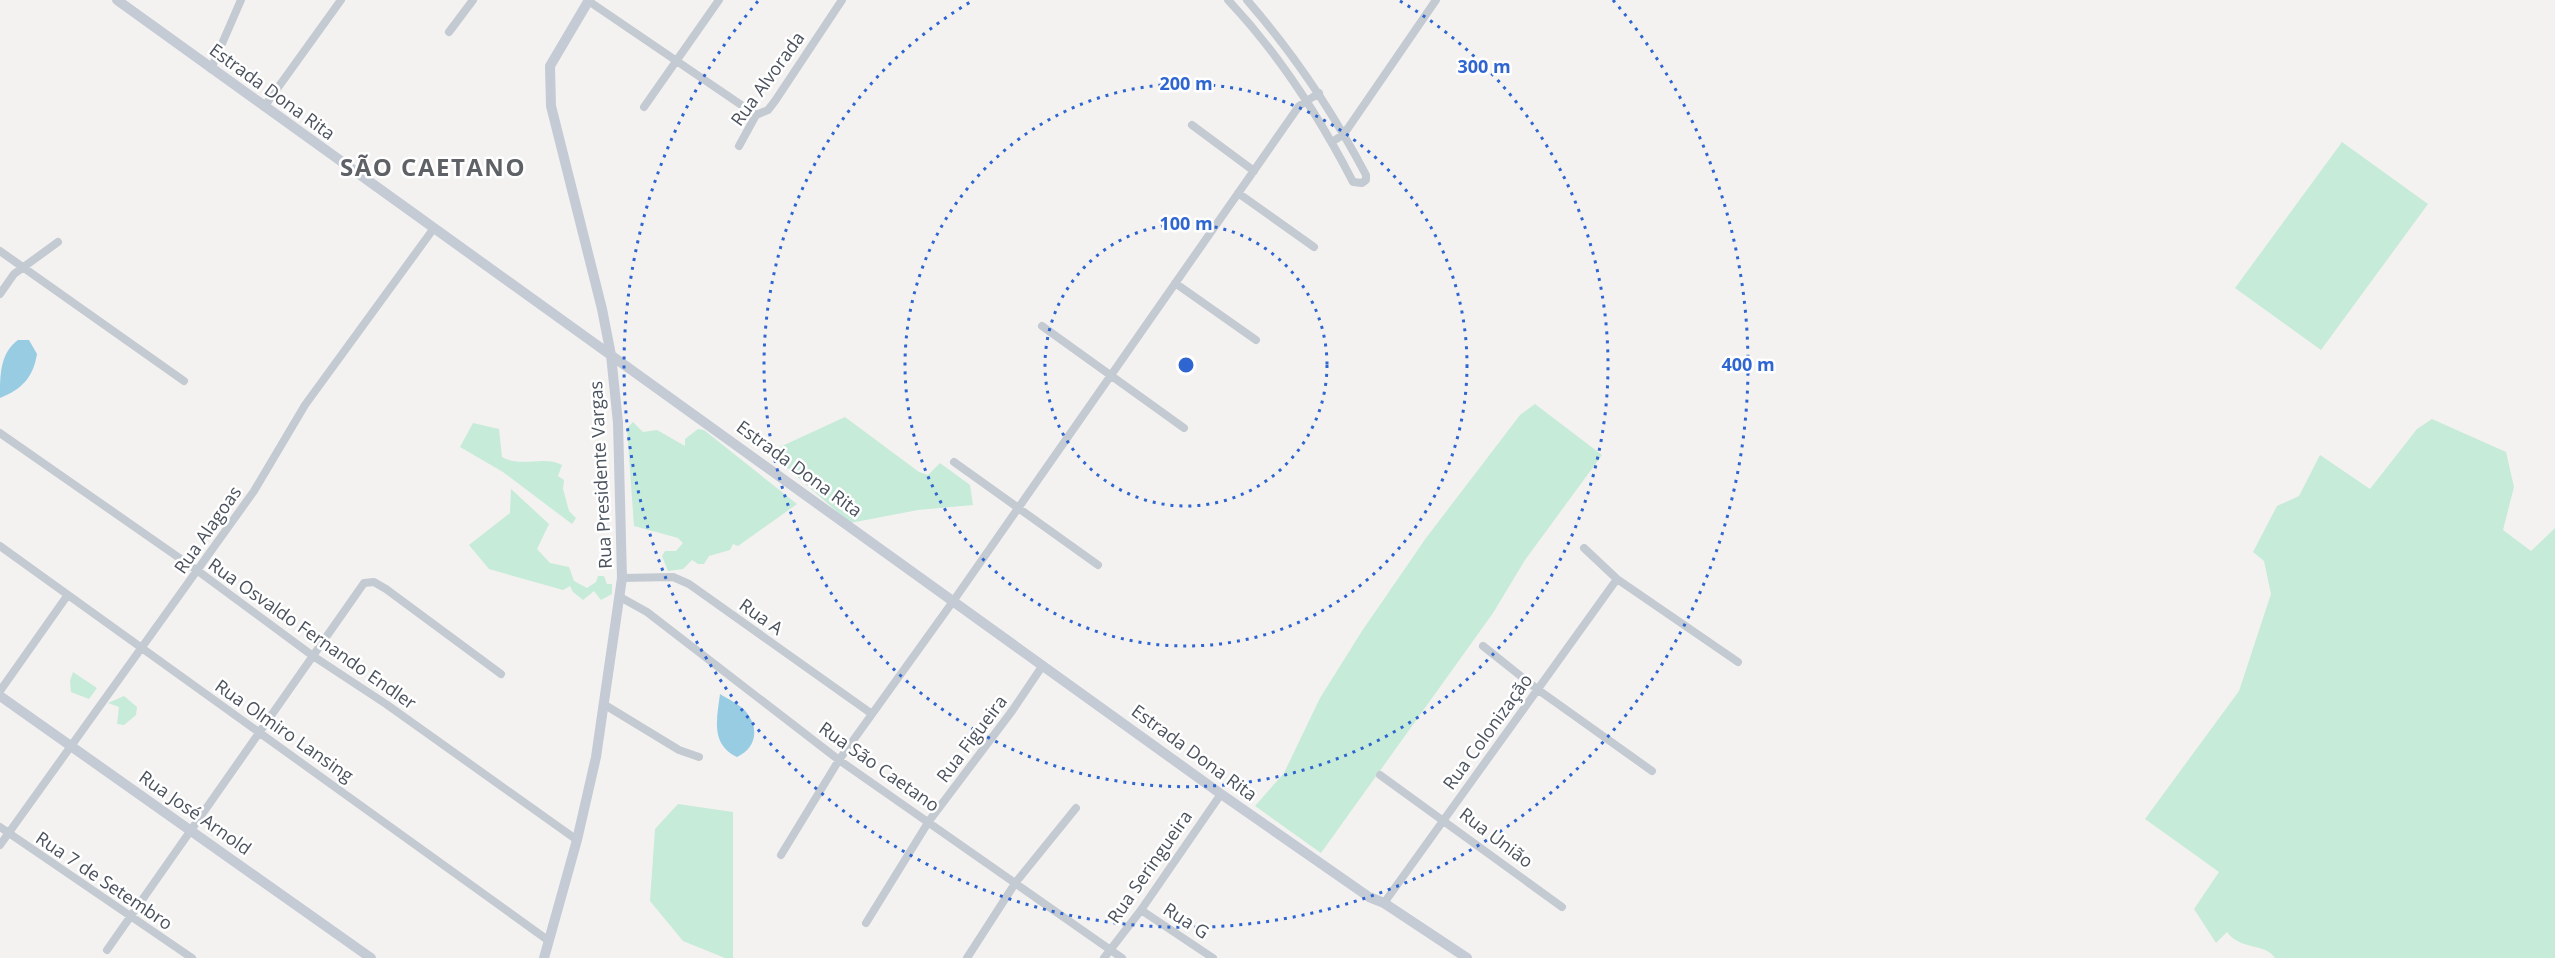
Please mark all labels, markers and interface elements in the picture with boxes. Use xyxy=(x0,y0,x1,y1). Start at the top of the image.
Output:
street label: Rua Alvorada xyxy=(725,26,810,130)
street label: Estrada Dona Rita xyxy=(205,37,340,145)
text: 300 m xyxy=(1457,54,1511,78)
text: 200 m xyxy=(1159,71,1213,95)
district label: SÃO CAETANO xyxy=(340,150,526,183)
text: 100 m xyxy=(1159,211,1213,235)
text: 400 m xyxy=(1721,352,1775,376)
centre of rings xyxy=(1176,355,1196,375)
street label: Rua Presidente Vargas xyxy=(583,381,617,570)
street label: Estrada Dona Rita xyxy=(732,414,867,522)
street label: Rua Alagoas xyxy=(168,481,246,578)
street label: Rua Osvaldo Fernando Endler xyxy=(204,552,422,715)
street label: Rua A xyxy=(735,593,789,640)
street label: Rua Colonização xyxy=(1437,669,1537,794)
street label: Rua Olmiro Lansing xyxy=(211,673,359,787)
street label: Rua Figueira xyxy=(930,690,1012,787)
street label: Estrada Dona Rita xyxy=(1127,698,1262,806)
street label: Rua São Caetano xyxy=(815,716,945,817)
street label: Rua José Arnold xyxy=(135,764,257,860)
street label: Rua União xyxy=(1455,802,1538,873)
street label: Rua Seringueira xyxy=(1101,805,1197,928)
street label: Rua 7 de Setembro xyxy=(32,826,178,935)
street label: Rua G xyxy=(1159,897,1214,944)

